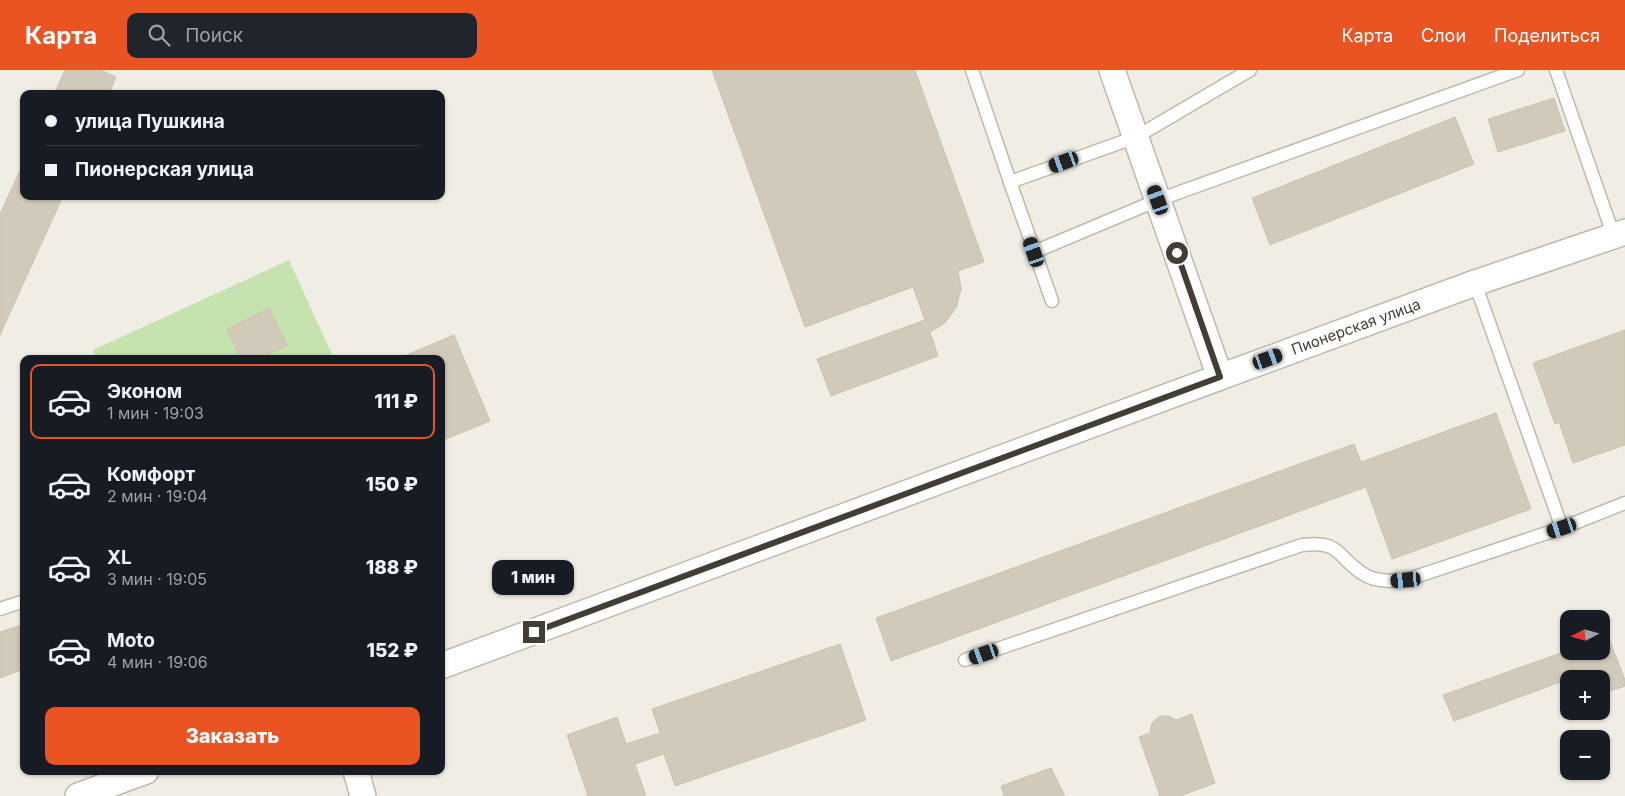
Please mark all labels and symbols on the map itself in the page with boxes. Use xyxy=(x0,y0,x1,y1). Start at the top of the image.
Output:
car xyxy=(1047,150,1080,174)
car xyxy=(1145,183,1170,217)
car xyxy=(1022,235,1045,269)
route start xyxy=(1166,242,1188,264)
street label: Пионерская улица xyxy=(1289,294,1423,359)
car xyxy=(1251,347,1284,371)
car xyxy=(1545,516,1578,540)
callout: 1 мин xyxy=(493,560,575,594)
car xyxy=(1390,571,1421,589)
north arrow xyxy=(1560,610,1610,660)
route end xyxy=(523,621,545,643)
car xyxy=(967,642,1000,666)

